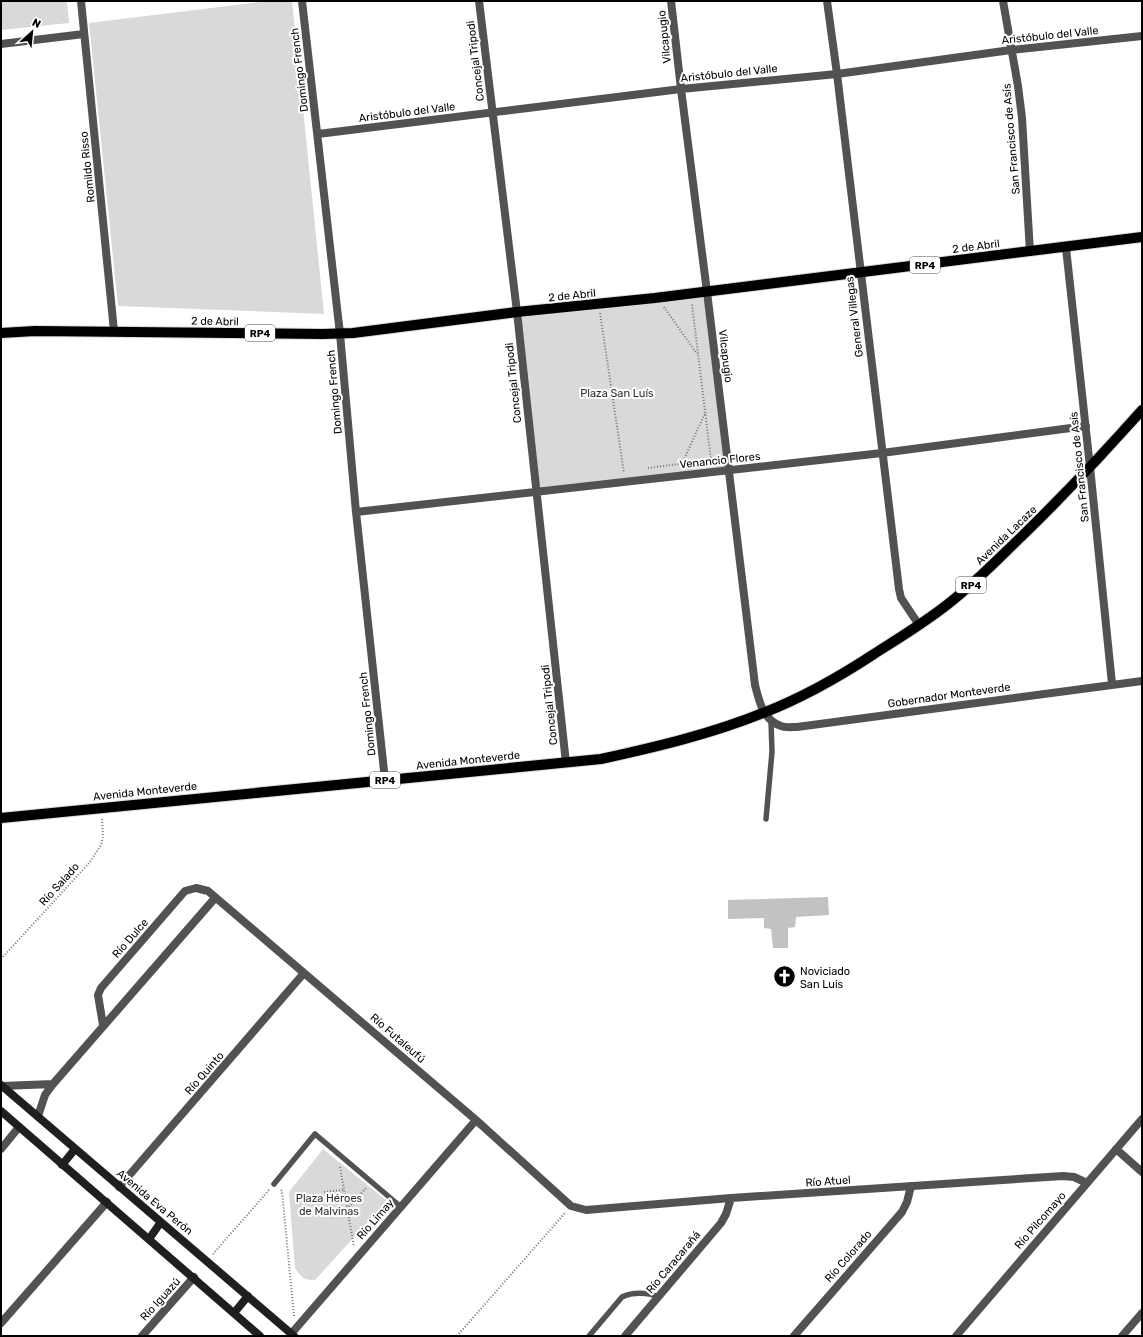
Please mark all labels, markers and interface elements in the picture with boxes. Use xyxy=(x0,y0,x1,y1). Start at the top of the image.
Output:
street label: Vilcapugio xyxy=(655,10,674,64)
north arrow xyxy=(12,12,52,52)
text: N xyxy=(30,16,43,31)
street label: Concejal Tripodi xyxy=(464,20,487,102)
street label: Aristóbulo del Valle xyxy=(1001,24,1099,47)
street label: Domingo French xyxy=(288,27,311,113)
street label: Aristóbulo del Valle xyxy=(680,62,778,85)
street label: San Francisco de Asís xyxy=(1000,83,1023,195)
street label: Aristóbulo del Valle xyxy=(358,100,456,125)
street label: Romildo Risso xyxy=(77,131,98,203)
street label: 2 de Abril xyxy=(952,237,1001,256)
road number: RP4 xyxy=(910,257,940,273)
street label: General Villegas xyxy=(843,275,866,358)
street label: 2 de Abril xyxy=(548,287,596,304)
street label: 2 de Abril xyxy=(191,315,239,328)
road number: RP4 xyxy=(245,325,275,341)
street label: Vilcapugio xyxy=(716,329,735,383)
street label: Concejal Tripodi xyxy=(503,342,524,424)
street label: Domingo French xyxy=(324,349,345,435)
park label: Plaza San Luís xyxy=(580,387,654,400)
street label: San Francisco de Asís xyxy=(1067,411,1092,523)
street label: Venancio Flores xyxy=(679,450,761,471)
street label: Avenida Lacaze xyxy=(973,503,1040,568)
road number: RP4 xyxy=(956,577,986,593)
street label: Concejal Tripodi xyxy=(539,664,560,746)
street label: Domingo French xyxy=(357,671,378,757)
street label: Gobernador Monteverde xyxy=(887,680,1011,711)
street label: Avenida Monteverde xyxy=(415,749,521,772)
road number: RP4 xyxy=(370,772,400,788)
street label: Avenida Monteverde xyxy=(92,780,198,803)
street label: Río Salado xyxy=(37,860,82,909)
street label: Río Dulce xyxy=(110,916,151,961)
church icon: Noviciado San Luis xyxy=(771,964,797,990)
place label: Noviciado San Luis xyxy=(800,965,850,991)
street label: Río Futaleufú xyxy=(368,1011,428,1066)
street label: Río Quinto xyxy=(182,1049,227,1098)
street label: Avenida Eva Perón xyxy=(114,1167,195,1238)
street label: Río Atuel xyxy=(805,1173,851,1190)
street label: Río Pilcomayo xyxy=(1012,1189,1069,1252)
park label: Plaza Héroes de Malvinas xyxy=(296,1192,363,1218)
street label: Río Limay xyxy=(354,1196,397,1242)
street label: Río Caracarañá xyxy=(644,1228,703,1296)
street label: Río Colorado xyxy=(822,1228,874,1285)
street label: Río Iguazú xyxy=(138,1275,183,1324)

